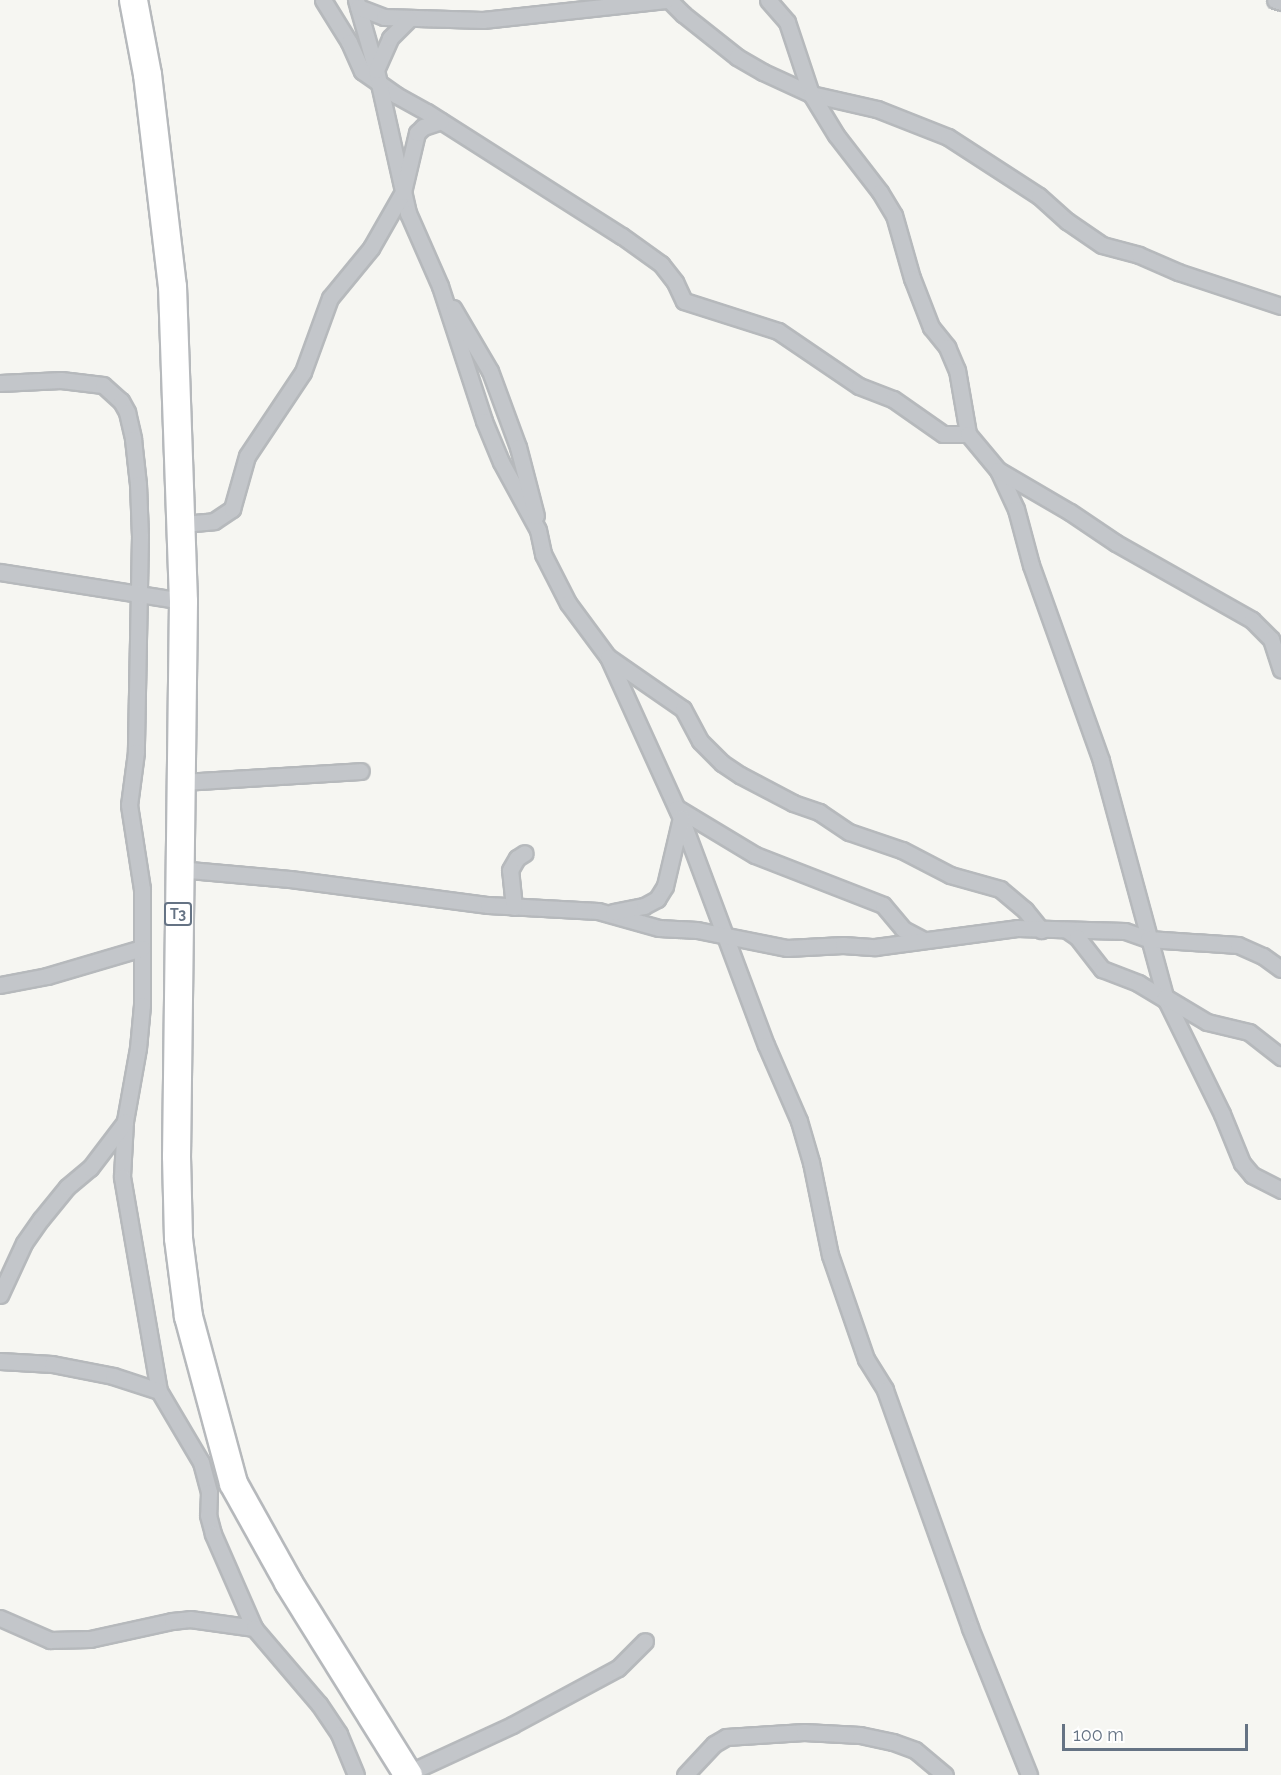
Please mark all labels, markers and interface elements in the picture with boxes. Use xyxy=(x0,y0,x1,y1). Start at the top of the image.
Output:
road number: T3 xyxy=(163,903,193,925)
scale bar xyxy=(1065,1712,1251,1750)
text: 100 m xyxy=(1073,1724,1124,1745)

